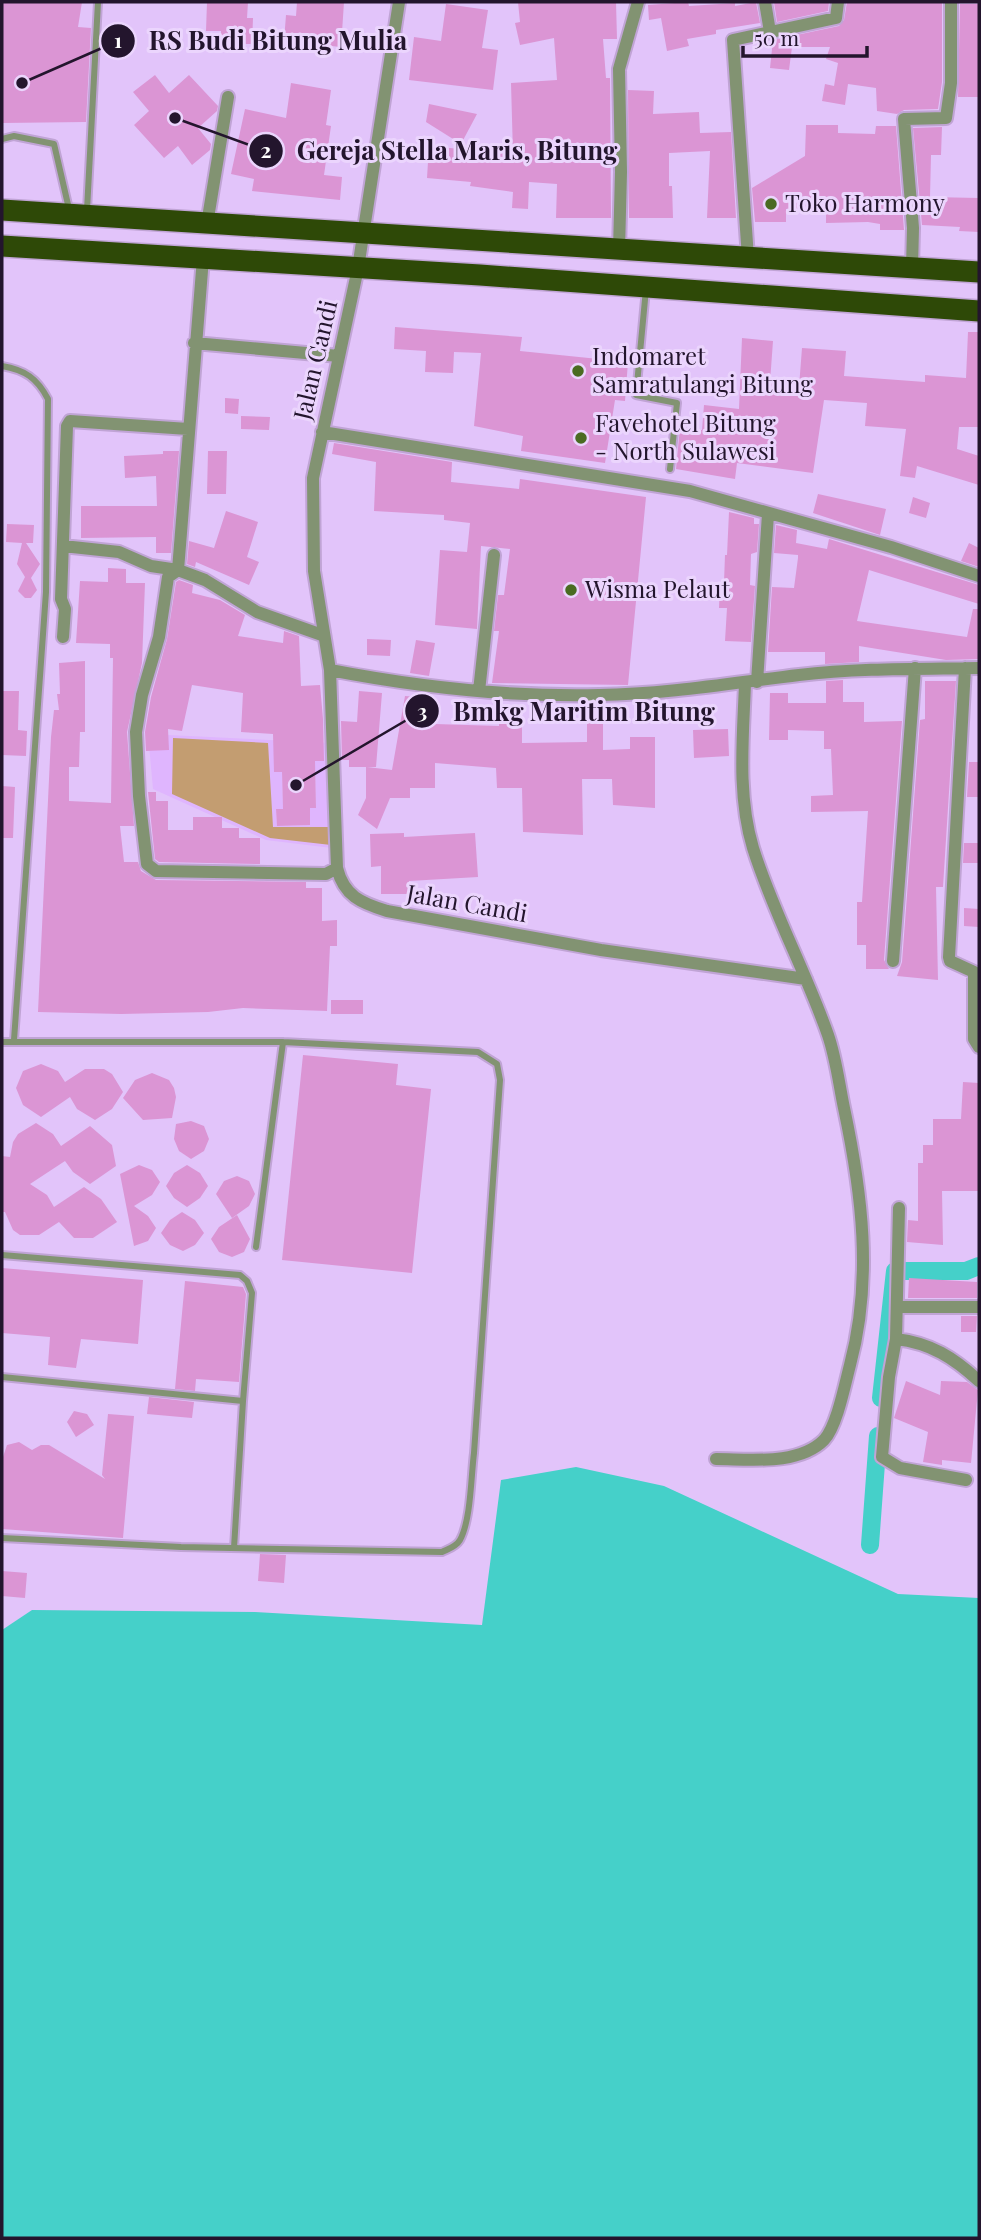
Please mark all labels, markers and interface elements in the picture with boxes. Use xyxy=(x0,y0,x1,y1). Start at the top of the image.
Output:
scale bar xyxy=(743,14,867,58)
callout: RS Budi Bitung Mulia xyxy=(100,17,422,64)
text: RS Budi Bitung Mulia xyxy=(149,22,408,57)
text: 50 m xyxy=(754,23,800,51)
text: 1 xyxy=(114,25,122,53)
callout: Gereja Stella Maris, Bitung xyxy=(248,127,632,174)
text: Gereja Stella Maris, Bitung xyxy=(297,132,618,167)
text: 2 xyxy=(261,135,272,163)
place label: Toko Harmony xyxy=(785,186,945,218)
marker: Toko Harmony xyxy=(763,196,779,212)
street label: Jalan Candi xyxy=(284,296,343,424)
place label: Indomaret Samratulangi Bitung xyxy=(592,339,813,399)
marker: Indomaret Samratulangi Bitung xyxy=(570,363,586,379)
place label: Favehotel Bitung - North Sulawesi xyxy=(595,406,776,466)
marker: Favehotel Bitung - North Sulawesi xyxy=(573,430,589,446)
place label: Wisma Pelaut xyxy=(584,572,731,604)
marker: Wisma Pelaut xyxy=(563,582,579,598)
callout: Bmkg Maritim Bitung xyxy=(404,688,729,735)
text: Bmkg Maritim Bitung xyxy=(453,693,716,728)
text: 3 xyxy=(417,696,427,724)
street label: Jalan Candi xyxy=(403,875,530,928)

